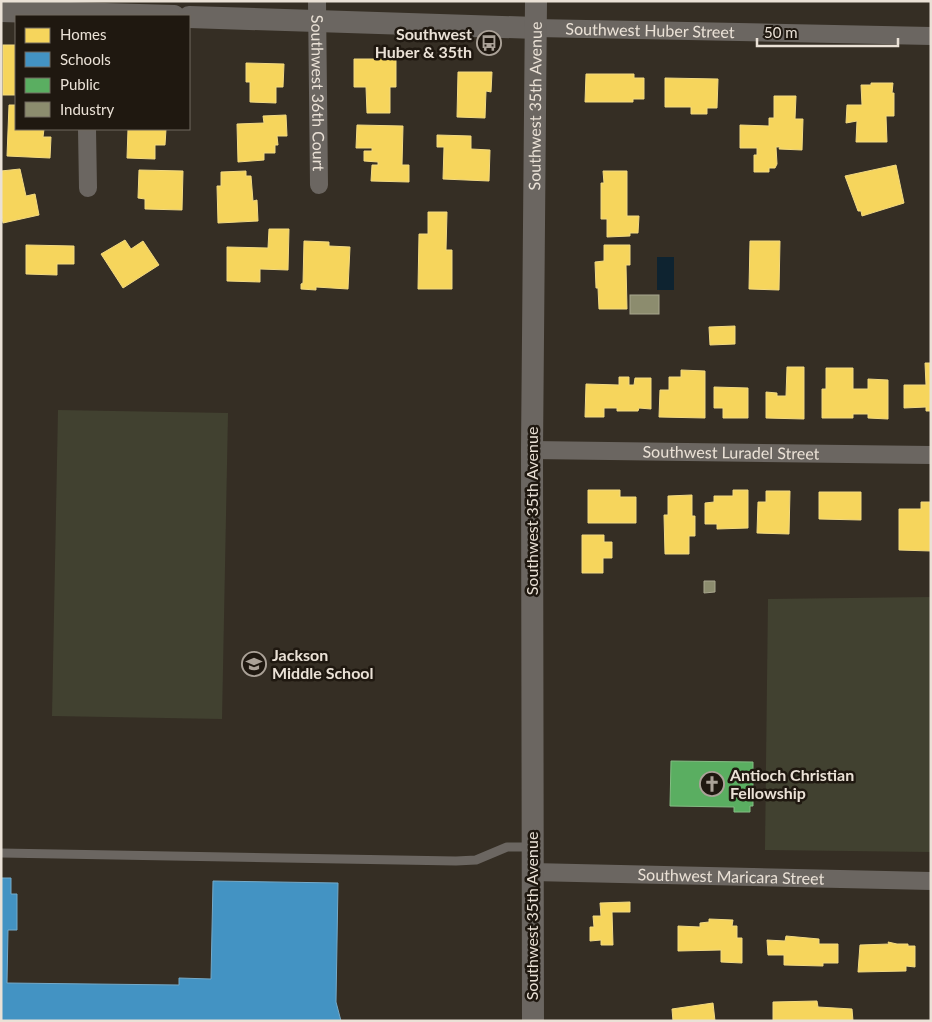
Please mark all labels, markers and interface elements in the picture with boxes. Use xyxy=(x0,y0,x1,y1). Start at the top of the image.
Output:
legend xyxy=(15,15,190,130)
street label: Southwest 36th Court xyxy=(308,15,329,172)
scale bar xyxy=(757,15,898,47)
street label: Southwest Huber Street xyxy=(565,19,735,41)
street label: Southwest 35th Avenue xyxy=(524,22,545,191)
text: 50 m xyxy=(764,23,798,41)
place label: Southwest Huber & 35th xyxy=(375,24,472,61)
text: Homes xyxy=(60,25,106,43)
bus stop icon: Southwest Huber & 35th xyxy=(476,30,502,56)
text: Schools xyxy=(60,50,111,68)
text: Public xyxy=(60,75,100,93)
text: Industry xyxy=(60,100,115,118)
street label: Southwest 35th Avenue xyxy=(522,427,541,595)
street label: Southwest Luradel Street xyxy=(642,441,820,463)
place label: Jackson Middle School xyxy=(272,645,374,682)
school or university icon: Jackson Middle School xyxy=(241,651,267,677)
place label: Antioch Christian Fellowship xyxy=(729,765,854,802)
church icon: Antioch Christian Fellowship xyxy=(699,771,725,797)
street label: Southwest 35th Avenue xyxy=(522,832,541,1000)
street label: Southwest Maricara Street xyxy=(637,864,825,888)

